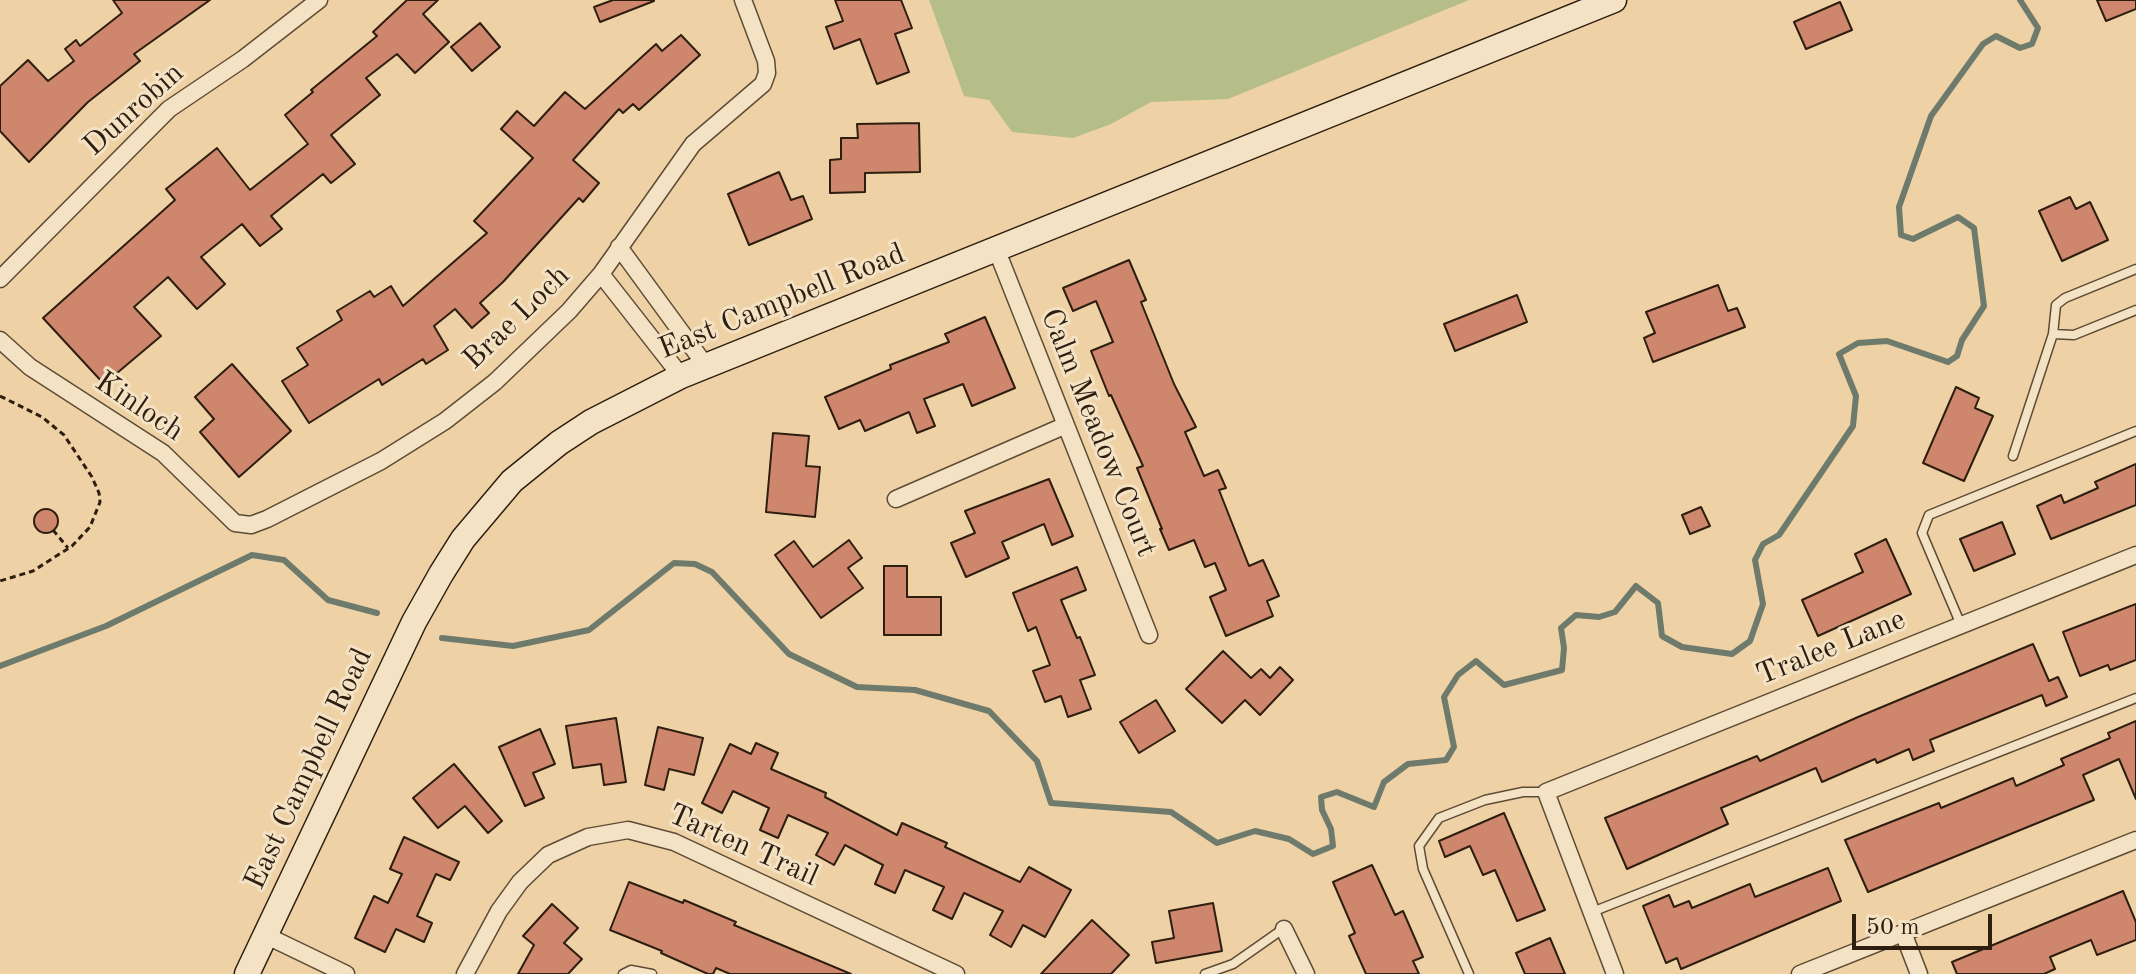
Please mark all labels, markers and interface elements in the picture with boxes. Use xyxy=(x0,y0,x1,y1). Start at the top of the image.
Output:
street label: Dunrobin xyxy=(76,56,192,164)
street label: East Campbell Road xyxy=(654,236,910,368)
street label: Brae Loch xyxy=(456,258,578,378)
street label: Calm Meadow Court xyxy=(1032,304,1164,562)
street label: Kinloch xyxy=(88,364,190,450)
street label: Tralee Lane xyxy=(1751,602,1911,694)
street label: East Campbell Road xyxy=(237,643,381,895)
street label: Tarten Trail xyxy=(662,797,824,895)
scale bar xyxy=(1856,898,1996,948)
text: 50 m xyxy=(1866,916,1920,940)

